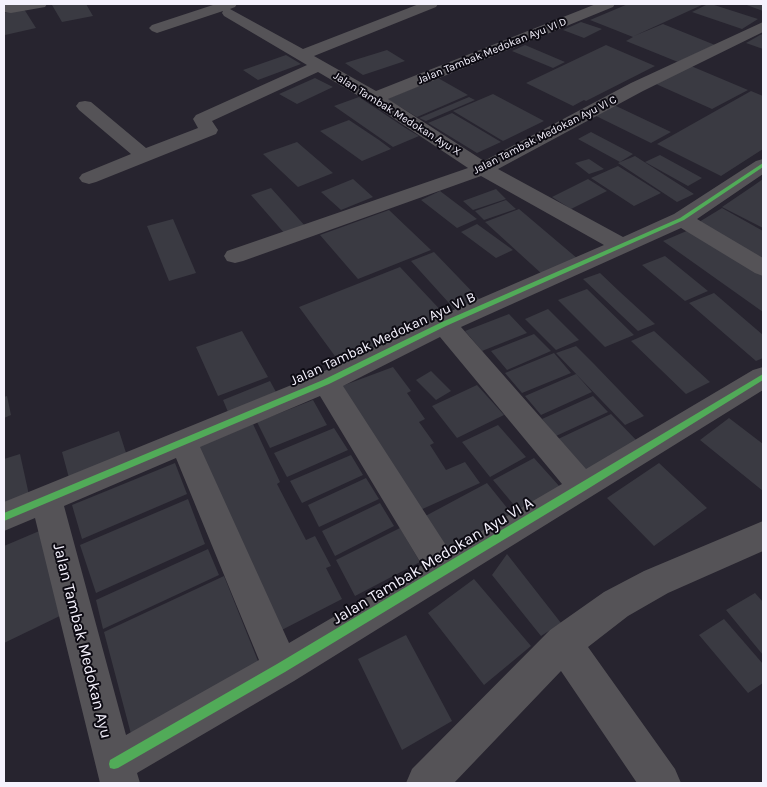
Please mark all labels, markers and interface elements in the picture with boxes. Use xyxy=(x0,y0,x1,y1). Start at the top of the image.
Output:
street label: Jalan Tambak Medokan Ayu VI D xyxy=(415,15,569,87)
street label: Jalan Tambak Medokan Ayu X xyxy=(331,69,463,159)
street label: Jalan Tambak Medokan Ayu VI C xyxy=(471,93,619,177)
street label: Jalan Tambak Medokan Ayu VI B xyxy=(288,289,478,389)
street label: Jalan Tambak Medokan Ayu VI A xyxy=(329,493,537,629)
street label: Jalan Tambak Medokan Ayu xyxy=(48,541,116,741)

